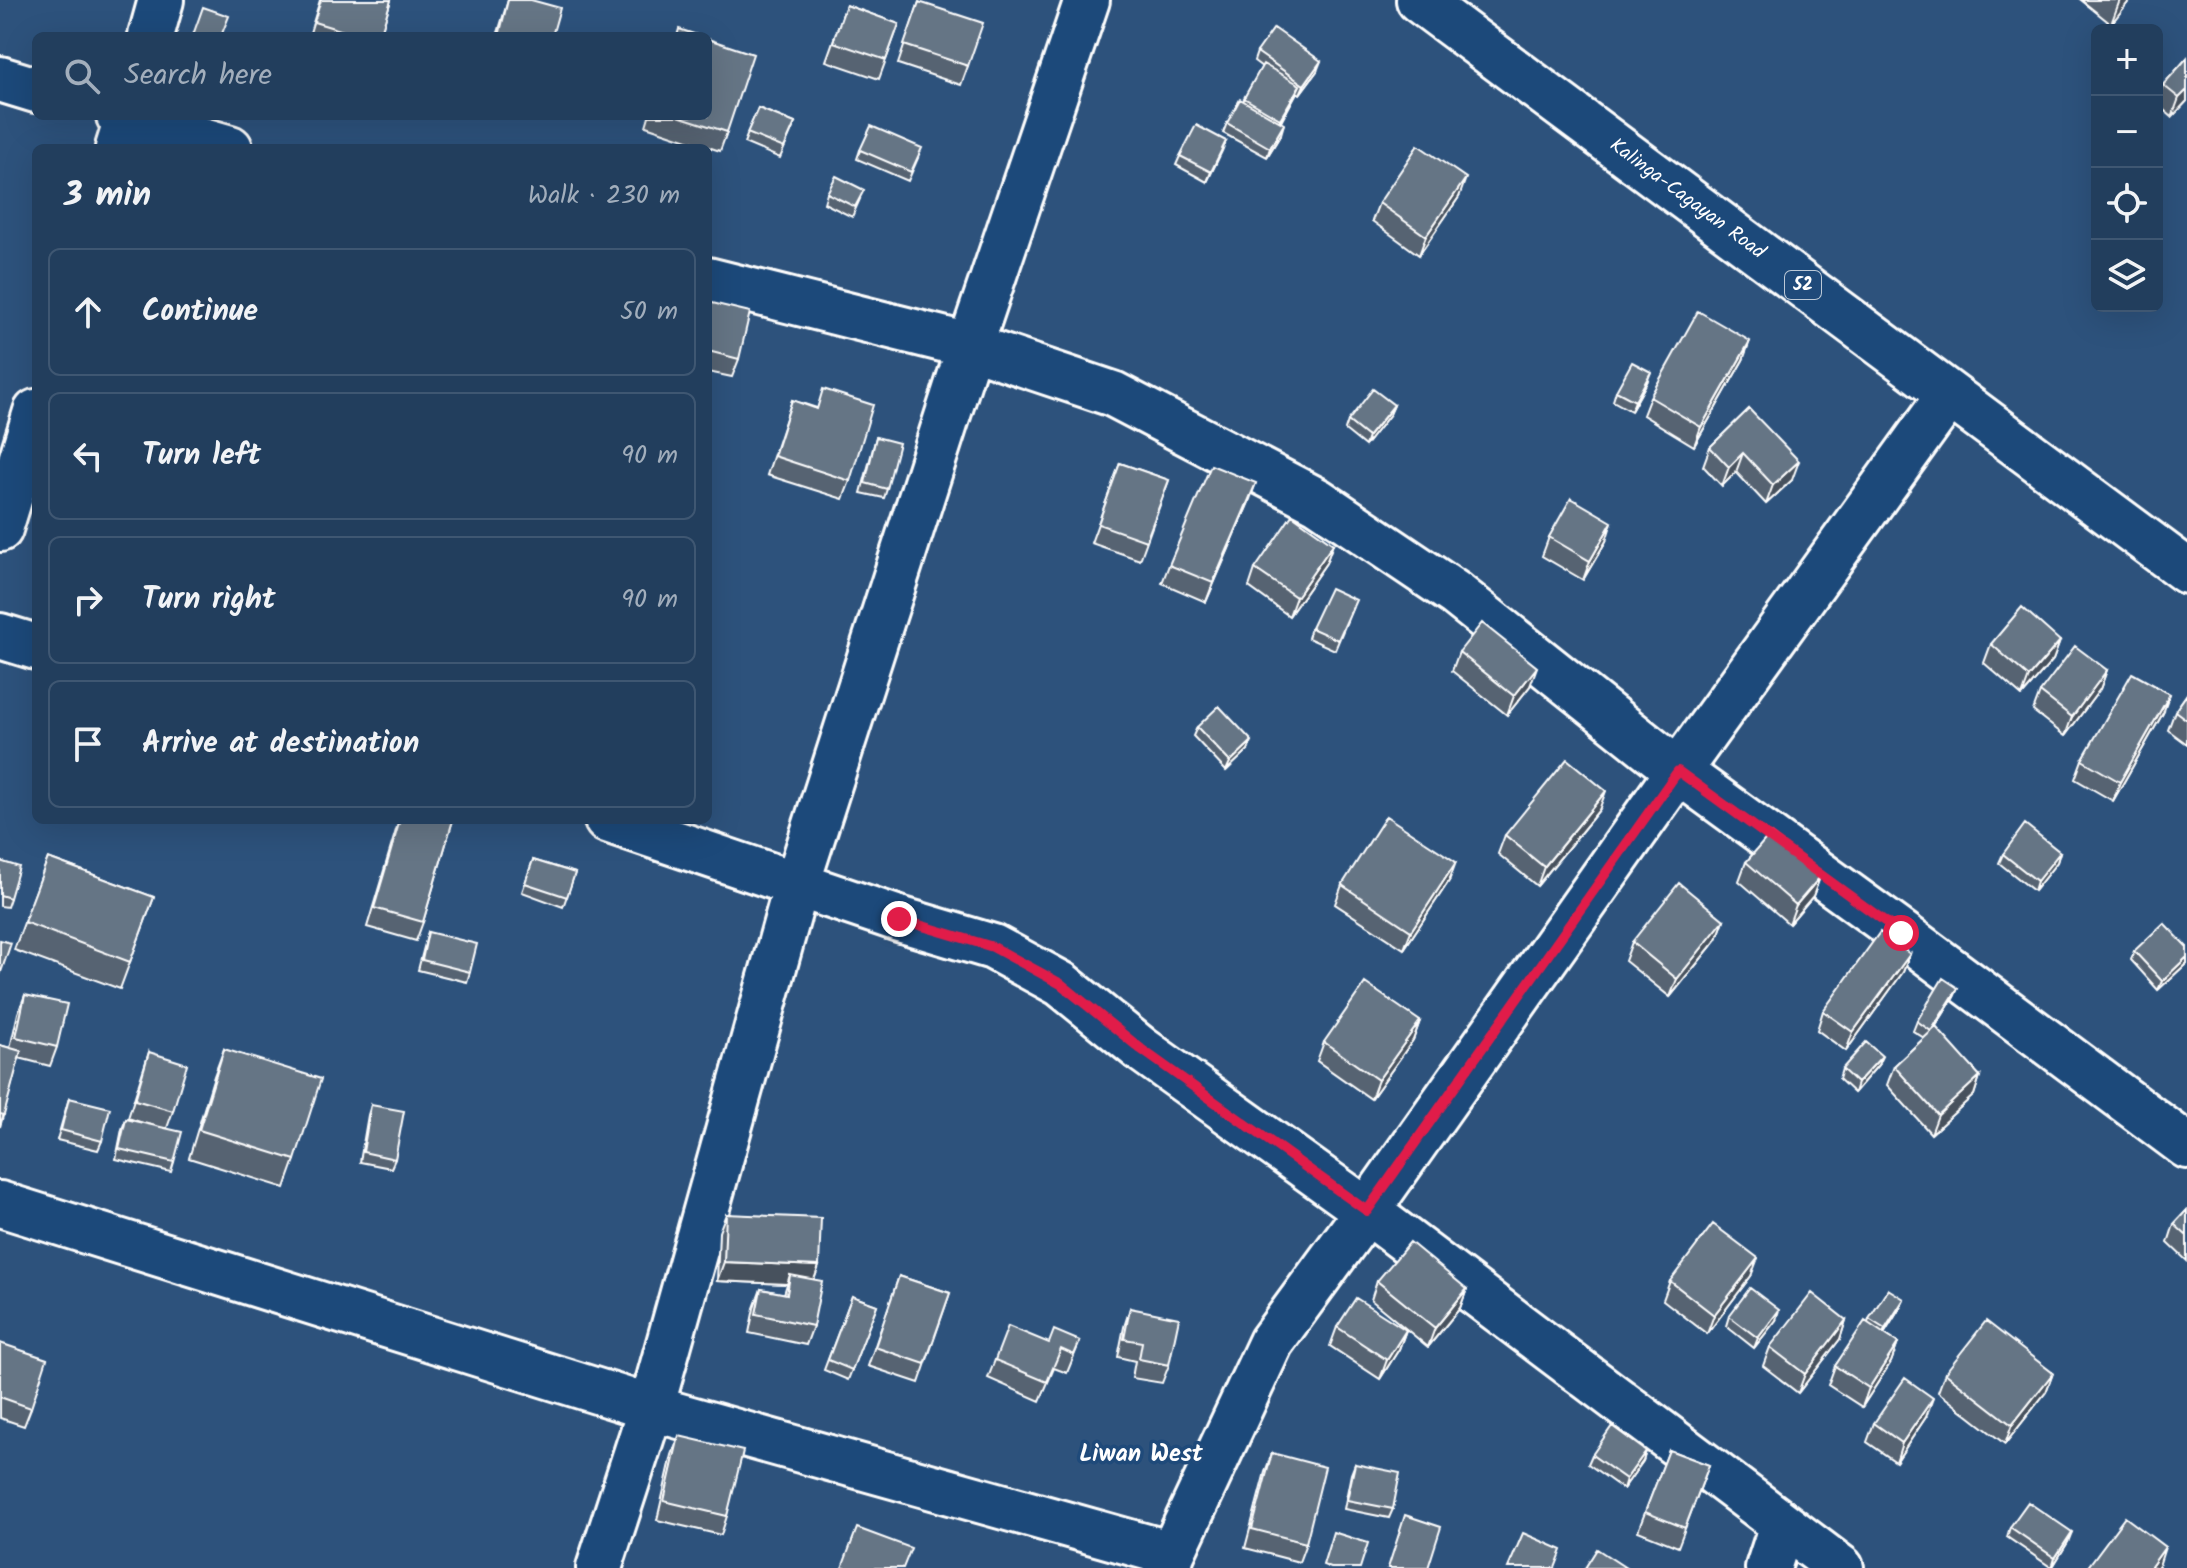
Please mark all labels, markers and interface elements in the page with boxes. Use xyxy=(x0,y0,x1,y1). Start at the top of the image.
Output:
map controls xyxy=(2091,24,2163,312)
button: + xyxy=(2091,24,2163,96)
search box xyxy=(32,32,712,120)
text: Search here xyxy=(124,52,272,100)
icon: search xyxy=(60,54,104,98)
button: − xyxy=(2091,96,2163,168)
street label: Kalinga-Cagayan Road xyxy=(1602,131,1773,269)
button: locate xyxy=(2091,168,2163,240)
text: 3 min xyxy=(64,169,151,223)
text: Walk · 230 m xyxy=(528,175,680,217)
button: layers xyxy=(2091,240,2163,312)
road number: 52 xyxy=(1785,271,1821,299)
text: Continue xyxy=(142,288,258,336)
icon: ahead xyxy=(66,290,110,334)
text: 50 m xyxy=(620,291,678,333)
text: Turn left xyxy=(142,432,261,480)
icon: left xyxy=(66,434,110,478)
text: 90 m xyxy=(621,435,678,477)
text: Turn right xyxy=(142,576,275,624)
icon: right xyxy=(66,578,110,622)
text: 90 m xyxy=(621,579,678,621)
text: Arrive at destination xyxy=(142,720,419,768)
icon: arrive xyxy=(66,722,110,766)
route end xyxy=(881,901,917,937)
route start xyxy=(1883,915,1919,951)
district label: Liwan West xyxy=(1079,1435,1204,1474)

